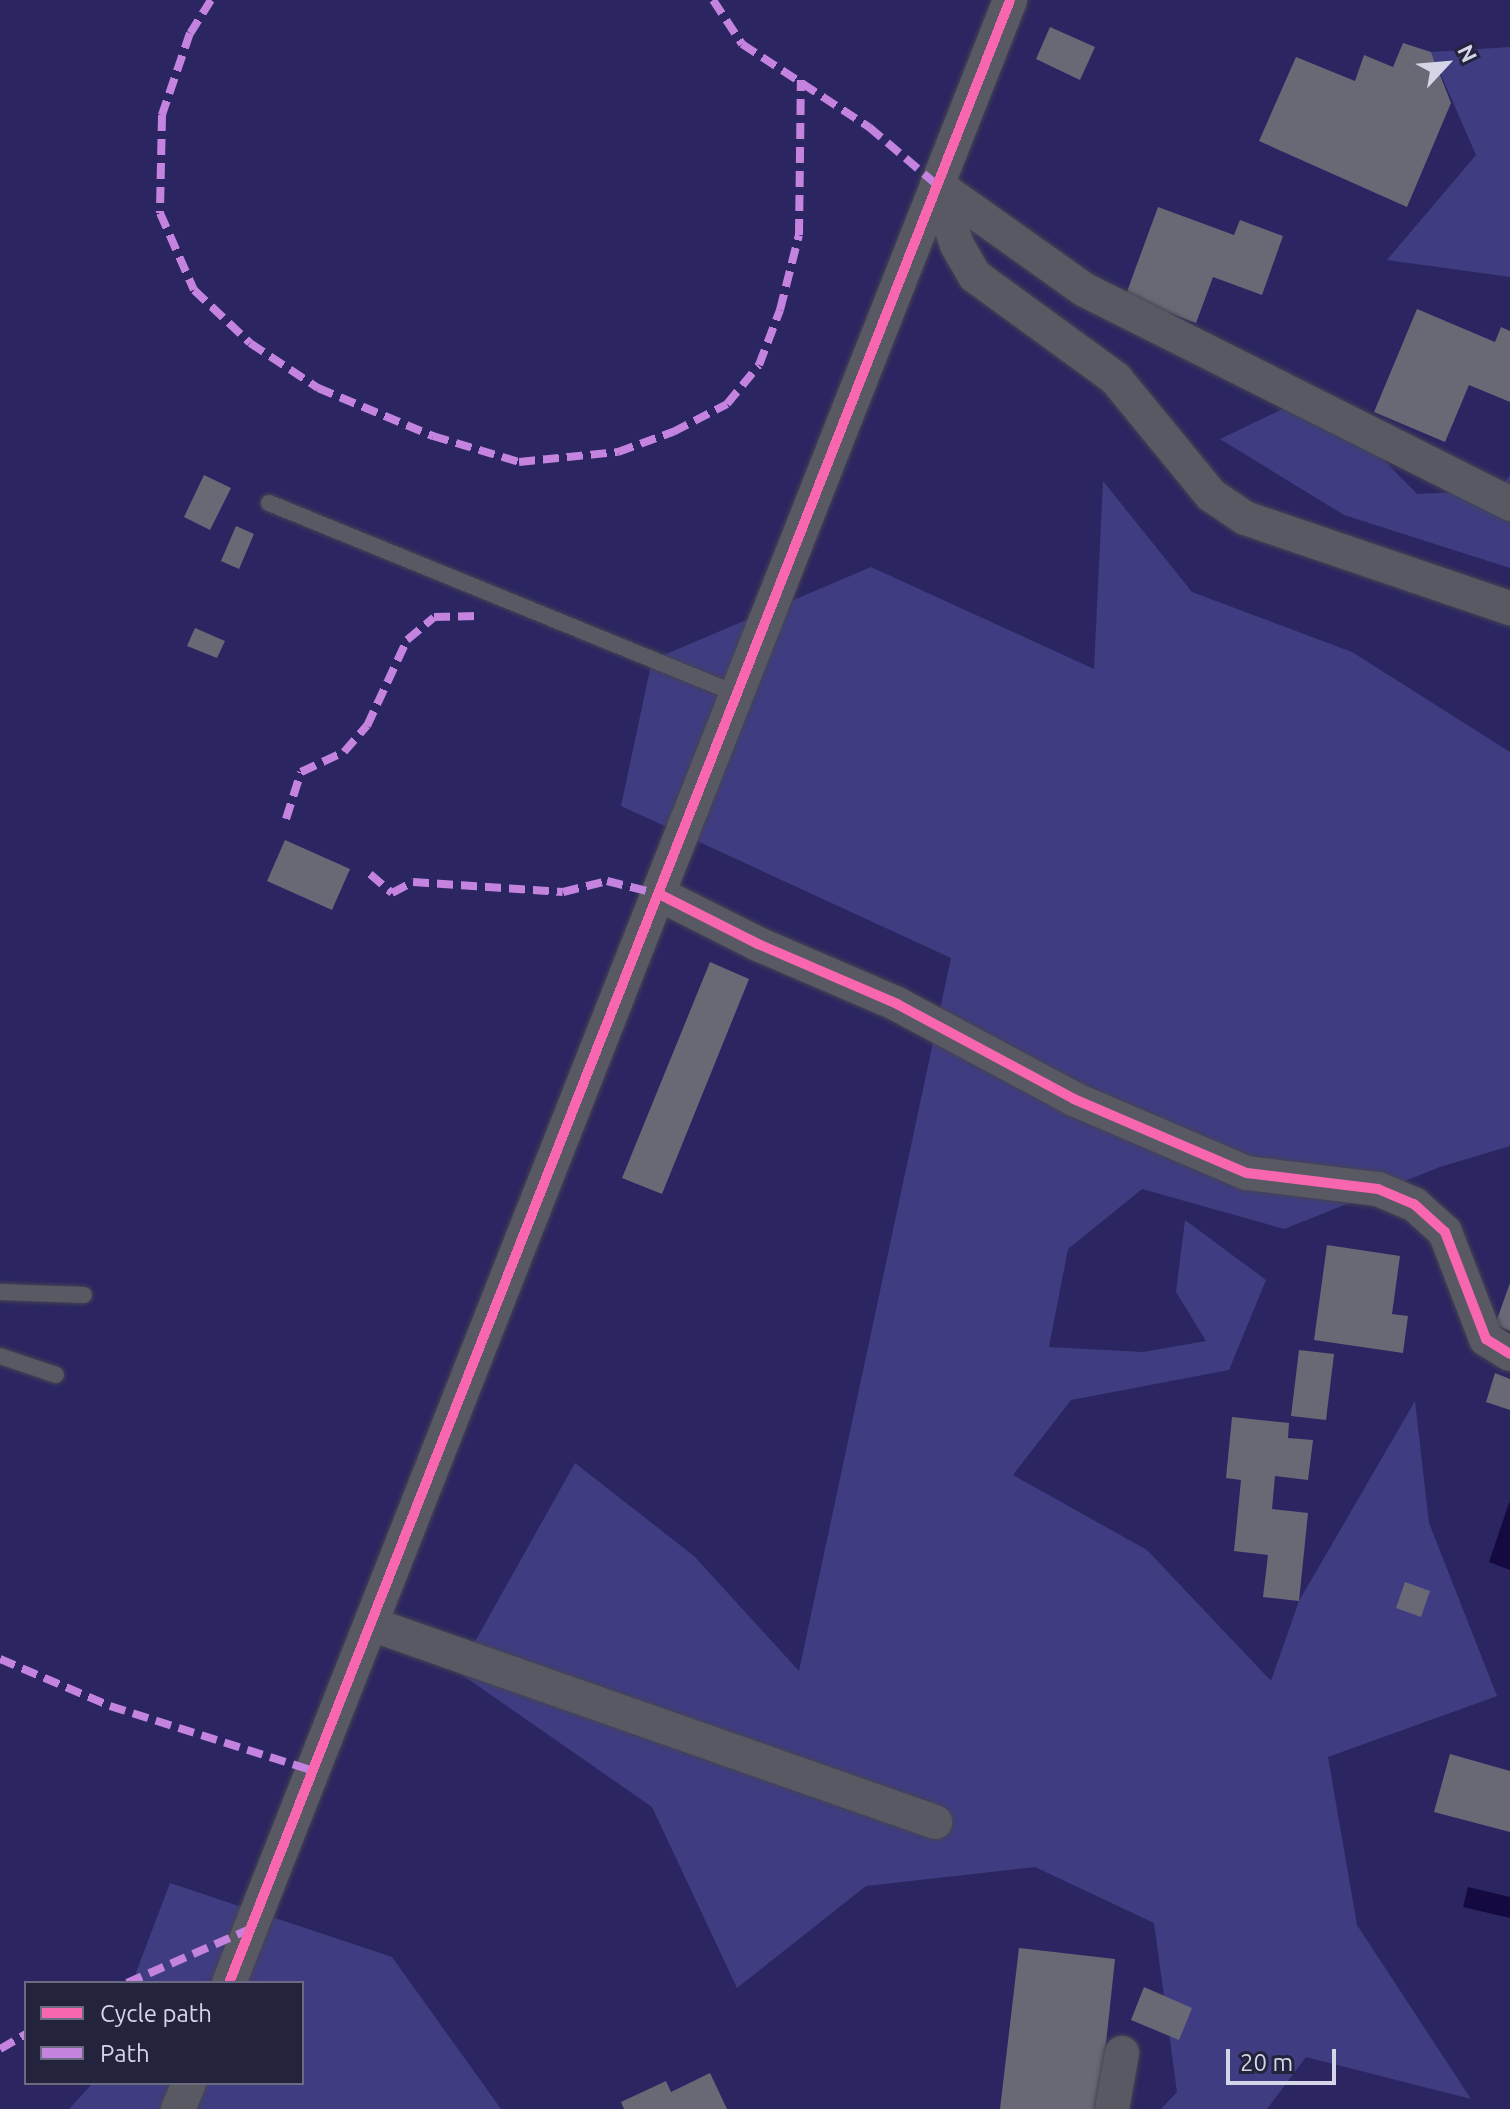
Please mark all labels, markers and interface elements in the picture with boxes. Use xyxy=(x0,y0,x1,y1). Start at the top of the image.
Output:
north arrow xyxy=(1406,24,1486,104)
text: N xyxy=(1453,40,1483,66)
legend xyxy=(24,1981,304,2085)
text: Cycle path xyxy=(100,2000,212,2027)
scale bar xyxy=(1230,2033,1340,2083)
text: Path xyxy=(100,2040,150,2067)
text: 20 m xyxy=(1240,2049,1293,2076)

